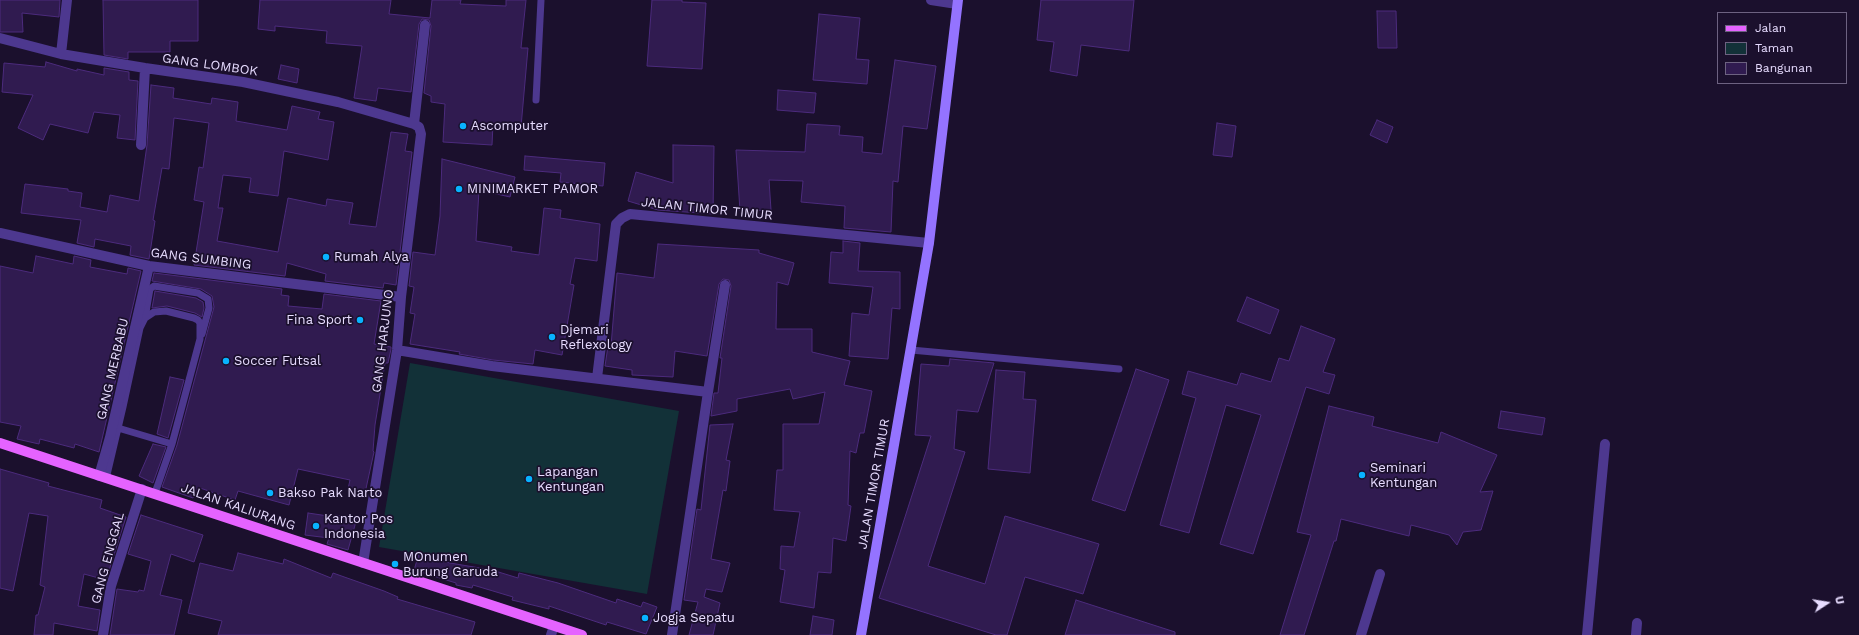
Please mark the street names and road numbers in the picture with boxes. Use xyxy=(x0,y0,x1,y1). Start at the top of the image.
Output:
street label: GANG LOMBOK xyxy=(161,51,259,79)
street label: JALAN TIMOR TIMUR xyxy=(640,194,774,224)
street label: GANG SUMBING xyxy=(150,245,252,273)
street label: GANG HARJUNO xyxy=(369,288,397,394)
street label: GANG MERBABU xyxy=(94,317,132,421)
street label: JALAN TIMOR TIMUR xyxy=(855,418,893,550)
street label: JALAN KALIURANG xyxy=(179,480,297,534)
street label: GANG ENGGAL xyxy=(88,510,128,606)

